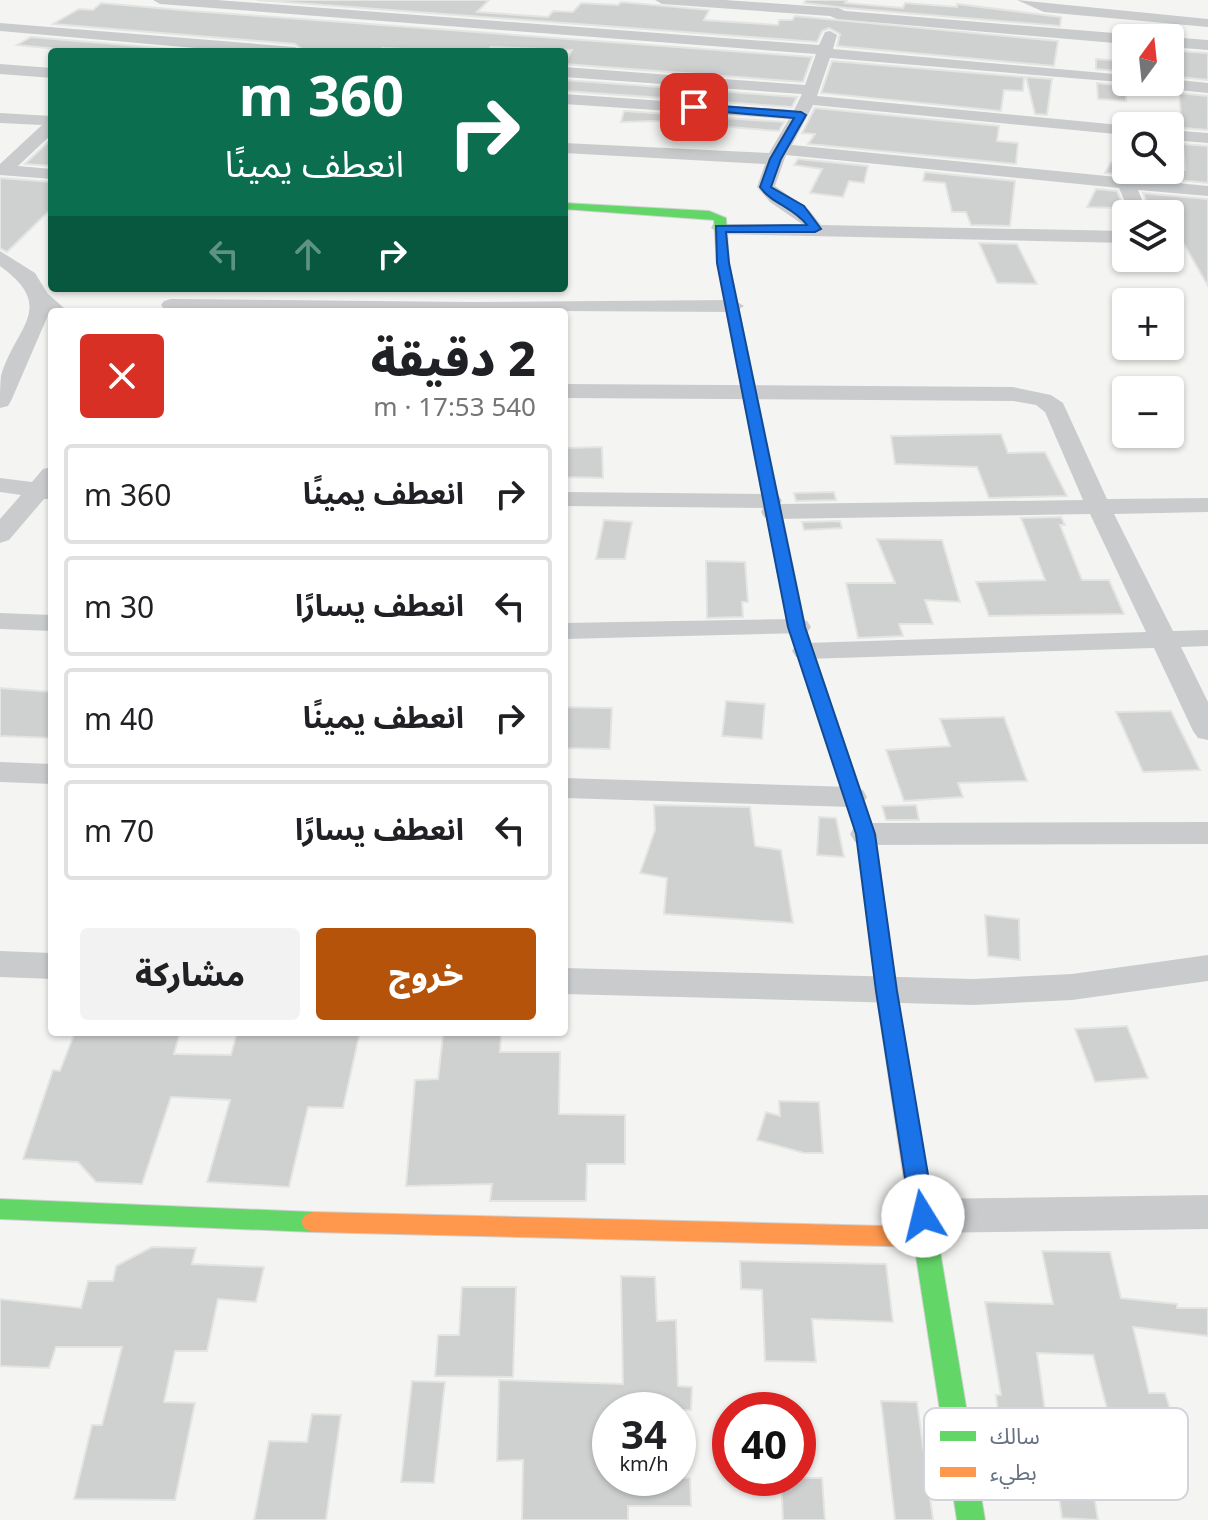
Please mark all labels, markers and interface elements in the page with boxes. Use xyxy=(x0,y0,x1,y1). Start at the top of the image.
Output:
north arrow xyxy=(1112,24,1184,96)
map controls xyxy=(1112,24,1184,448)
text: 360 m xyxy=(239,56,404,132)
pin xyxy=(660,73,728,141)
icon: right xyxy=(432,80,536,184)
icon: arrive xyxy=(672,85,716,129)
button: search xyxy=(1112,112,1184,184)
text: انعطف يمينًا xyxy=(225,139,404,188)
button: layers xyxy=(1112,200,1184,272)
icon: left xyxy=(202,232,246,276)
icon: ahead xyxy=(286,232,330,276)
icon: right xyxy=(370,232,414,276)
button: + xyxy=(1112,288,1184,360)
text: 2 دقيقة xyxy=(370,325,536,390)
button: close xyxy=(80,334,164,418)
button: − xyxy=(1112,376,1184,448)
text: 540 m · 17:53 xyxy=(373,388,536,424)
text: انعطف يمينًا xyxy=(303,472,464,513)
icon: right xyxy=(488,472,532,516)
text: 360 m xyxy=(84,474,171,515)
text: انعطف يسارًا xyxy=(295,584,464,625)
icon: left xyxy=(488,584,532,628)
text: 30 m xyxy=(84,586,154,627)
text: انعطف يمينًا xyxy=(303,696,464,737)
icon: right xyxy=(488,696,532,740)
text: 40 m xyxy=(84,698,154,739)
text: انعطف يسارًا xyxy=(295,808,464,849)
icon: left xyxy=(488,808,532,852)
text: 70 m xyxy=(84,810,154,851)
button: مشاركة xyxy=(80,928,300,1020)
button: خروج xyxy=(316,928,536,1020)
position arrow xyxy=(881,1174,965,1258)
speed limit sign: 40 xyxy=(712,1392,816,1496)
text: 34 xyxy=(621,1406,667,1461)
legend xyxy=(924,1408,1188,1500)
text: سالك xyxy=(990,1420,1040,1450)
text: km/h xyxy=(619,1450,669,1477)
text: بطيء xyxy=(990,1456,1037,1489)

